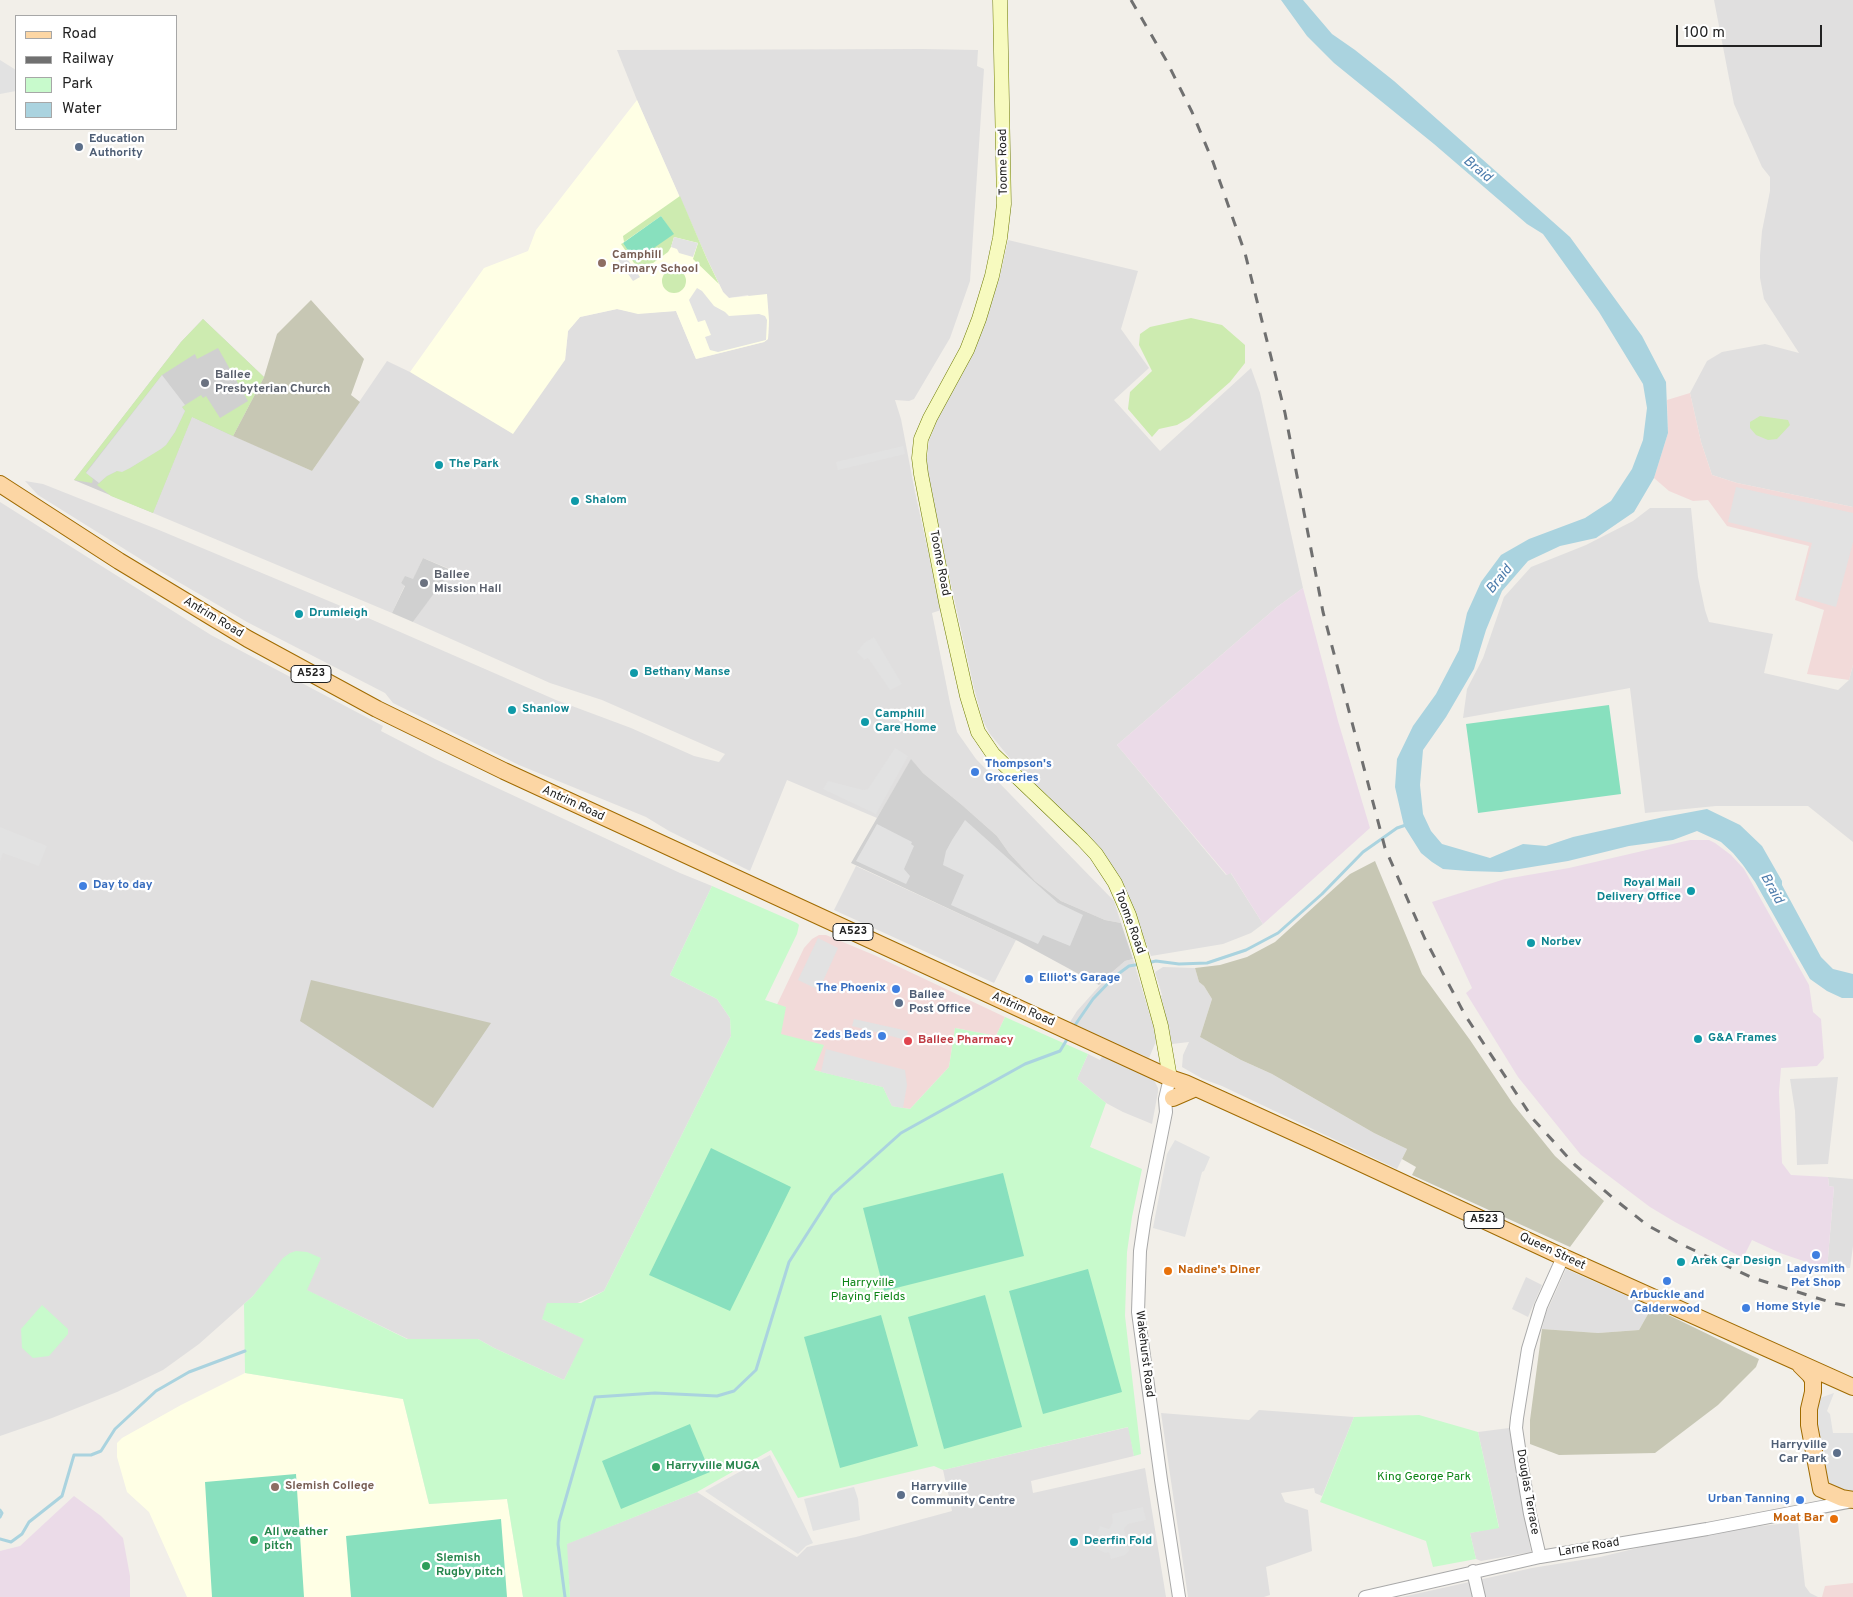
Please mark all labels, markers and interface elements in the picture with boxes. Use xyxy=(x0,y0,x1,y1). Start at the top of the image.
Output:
legend xyxy=(15,15,178,130)
scale bar xyxy=(1678,15,1824,47)
text: 100 m xyxy=(1684,24,1725,43)
text: Road xyxy=(62,25,97,44)
text: Railway xyxy=(62,50,114,69)
text: Park xyxy=(62,75,93,94)
text: Water xyxy=(62,100,101,119)
street label: Toome Road xyxy=(996,128,1012,196)
place label: Education Authority xyxy=(89,133,145,161)
marker: Education Authority xyxy=(73,141,85,153)
water label: Braid xyxy=(1459,153,1495,187)
place label: Camphill Primary School xyxy=(612,249,698,277)
marker: Camphill Primary School xyxy=(596,257,608,269)
place label: Ballee Presbyterian Church xyxy=(215,369,330,397)
marker: Ballee Presbyterian Church xyxy=(199,377,211,389)
place label: The Park xyxy=(449,458,499,472)
marker: The Park xyxy=(433,459,445,471)
place label: Shalom xyxy=(585,494,627,508)
marker: Shalom xyxy=(569,495,581,507)
street label: Toome Road xyxy=(926,529,952,597)
water label: Braid xyxy=(1483,562,1517,598)
place label: Ballee Mission Hall xyxy=(434,569,501,597)
marker: Ballee Mission Hall xyxy=(418,577,430,589)
street label: Antrim Road xyxy=(180,595,246,641)
place label: Drumleigh xyxy=(309,607,368,621)
marker: Drumleigh xyxy=(293,608,305,620)
road number: A523 xyxy=(291,666,331,682)
place label: Bethany Manse xyxy=(644,666,730,680)
marker: Bethany Manse xyxy=(628,667,640,679)
place label: Shanlow xyxy=(522,703,569,717)
marker: Shanlow xyxy=(506,704,518,716)
place label: Camphill Care Home xyxy=(875,708,936,736)
marker: Camphill Care Home xyxy=(859,716,871,728)
place label: Thompson's Groceries xyxy=(985,758,1052,786)
marker: Thompson's Groceries xyxy=(969,766,981,778)
street label: Antrim Road xyxy=(540,783,606,825)
water label: Braid xyxy=(1756,871,1786,907)
place label: Royal Mail Delivery Office xyxy=(1597,877,1681,905)
place label: Day to day xyxy=(93,879,152,893)
marker: Day to day xyxy=(77,880,89,892)
marker: Royal Mail Delivery Office xyxy=(1685,885,1697,897)
street label: Toome Road xyxy=(1111,888,1147,956)
road number: A523 xyxy=(833,924,873,940)
place label: Norbev xyxy=(1541,936,1581,950)
marker: Norbev xyxy=(1525,937,1537,949)
place label: Elliot's Garage xyxy=(1039,972,1120,986)
marker: Elliot's Garage xyxy=(1023,973,1035,985)
place label: The Phoenix xyxy=(816,982,886,996)
marker: The Phoenix xyxy=(890,983,902,995)
place label: Ballee Post Office xyxy=(909,989,971,1017)
street label: Antrim Road xyxy=(989,990,1057,1030)
marker: Ballee Post Office xyxy=(893,997,905,1009)
place label: Zeds Beds xyxy=(814,1029,872,1043)
marker: Zeds Beds xyxy=(876,1030,888,1042)
place label: G&A Frames xyxy=(1708,1032,1777,1046)
marker: G&A Frames xyxy=(1692,1033,1704,1045)
place label: Ballee Pharmacy xyxy=(918,1034,1013,1048)
marker: Ballee Pharmacy xyxy=(902,1035,914,1047)
road number: A523 xyxy=(1464,1212,1504,1228)
street label: Queen Street xyxy=(1517,1230,1587,1274)
marker: Ladysmith Pet Shop xyxy=(1810,1249,1822,1261)
place label: Arek Car Design xyxy=(1691,1255,1781,1269)
marker: Arek Car Design xyxy=(1675,1256,1687,1268)
place label: Ladysmith Pet Shop xyxy=(1787,1263,1845,1291)
place label: Nadine's Diner xyxy=(1178,1264,1260,1278)
marker: Nadine's Diner xyxy=(1162,1265,1174,1277)
marker: Arbuckle and Calderwood xyxy=(1661,1275,1673,1287)
park label: Harryville Playing Fields xyxy=(831,1277,905,1305)
place label: Arbuckle and Calderwood xyxy=(1630,1289,1704,1317)
place label: Home Style xyxy=(1756,1301,1820,1315)
marker: Home Style xyxy=(1740,1302,1752,1314)
street label: Wakehurst Road xyxy=(1132,1310,1156,1398)
place label: Harryville Car Park xyxy=(1771,1439,1827,1467)
marker: Harryville Car Park xyxy=(1831,1447,1843,1459)
street label: Douglas Terrace xyxy=(1512,1448,1542,1536)
place label: Harryville MUGA xyxy=(666,1460,760,1474)
marker: Harryville MUGA xyxy=(650,1461,662,1473)
park label: King George Park xyxy=(1377,1471,1471,1485)
place label: Slemish College xyxy=(285,1480,374,1494)
marker: Slemish College xyxy=(269,1481,281,1493)
place label: Harryville Community Centre xyxy=(911,1481,1015,1509)
marker: Harryville Community Centre xyxy=(895,1489,907,1501)
place label: Urban Tanning xyxy=(1708,1493,1790,1507)
marker: Urban Tanning xyxy=(1794,1494,1806,1506)
place label: Moat Bar xyxy=(1773,1512,1824,1526)
marker: Moat Bar xyxy=(1828,1513,1840,1525)
place label: All weather pitch xyxy=(264,1526,328,1554)
marker: All weather pitch xyxy=(248,1534,260,1546)
place label: Deerfin Fold xyxy=(1084,1535,1152,1549)
marker: Deerfin Fold xyxy=(1068,1536,1080,1548)
street label: Larne Road xyxy=(1557,1536,1621,1560)
place label: Slemish Rugby pitch xyxy=(436,1552,503,1580)
marker: Slemish Rugby pitch xyxy=(420,1560,432,1572)

